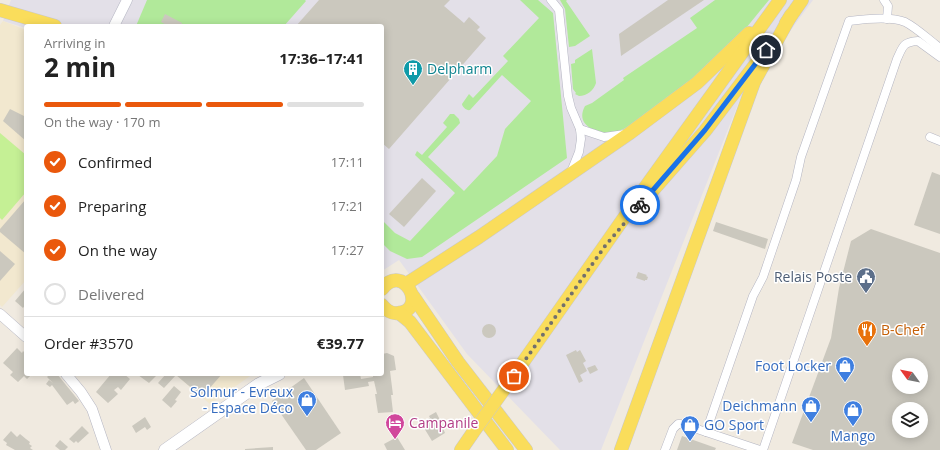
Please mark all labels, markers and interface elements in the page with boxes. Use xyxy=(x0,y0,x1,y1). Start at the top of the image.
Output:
pin xyxy=(749,33,783,67)
text: Arriving in xyxy=(44,34,106,52)
icon: home xyxy=(755,39,777,61)
text: 17:36–17:41 xyxy=(279,48,364,68)
text: 2 min xyxy=(44,49,116,85)
building icon: Delpharm xyxy=(402,58,424,86)
place label: Delpharm xyxy=(427,59,492,78)
text: On the way · 170 m xyxy=(44,113,160,131)
icon: check xyxy=(44,151,66,173)
text: Confirmed xyxy=(78,152,152,172)
text: 17:11 xyxy=(331,153,364,171)
courier xyxy=(620,185,660,225)
icon: bike xyxy=(629,194,651,216)
icon: check xyxy=(44,195,66,217)
text: Preparing xyxy=(78,196,146,216)
text: 17:21 xyxy=(331,197,364,215)
icon: check xyxy=(44,239,66,261)
text: On the way xyxy=(78,240,157,260)
text: 17:27 xyxy=(331,241,364,259)
public building icon: Relais Poste xyxy=(855,266,877,294)
place label: Relais Poste xyxy=(774,267,852,286)
text: Delivered xyxy=(78,284,145,304)
restaurant icon: B-Chef xyxy=(856,319,878,347)
place label: B-Chef xyxy=(881,320,926,339)
text: Order #3570 xyxy=(44,333,133,353)
text: €39.77 xyxy=(317,333,364,353)
shop icon: Foot Locker xyxy=(834,355,856,383)
place label: Foot Locker xyxy=(755,356,831,375)
north arrow xyxy=(892,358,928,394)
map controls xyxy=(892,358,928,438)
pin xyxy=(497,359,531,393)
icon: bag xyxy=(503,365,525,387)
place label: Solmur - Evreux - Espace Déco xyxy=(190,382,294,417)
shop icon: Solmur - Evreux - Espace Déco xyxy=(296,389,318,417)
shop icon: Deichmann xyxy=(800,395,822,423)
place label: Deichmann xyxy=(722,396,797,415)
shop icon: Mango xyxy=(842,399,864,427)
button: layers xyxy=(892,402,928,438)
hotel icon: Campanile xyxy=(384,412,406,440)
place label: Campanile xyxy=(409,413,479,432)
shop icon: GO Sport xyxy=(679,414,701,442)
place label: GO Sport xyxy=(704,415,764,434)
place label: Mango xyxy=(831,426,875,445)

